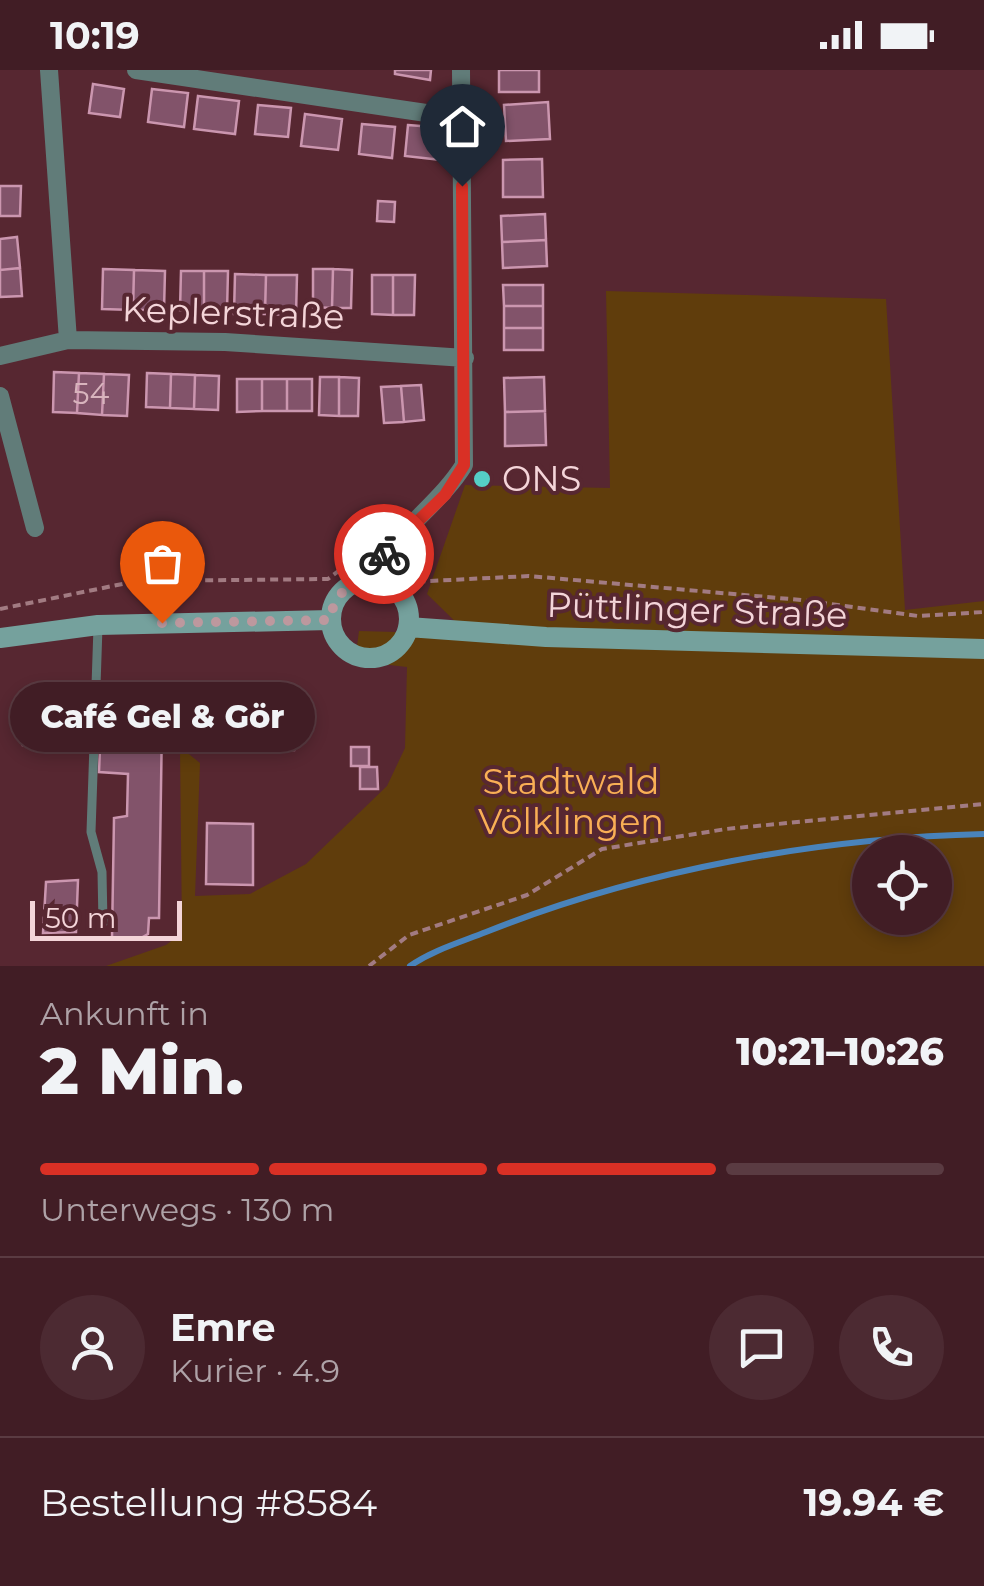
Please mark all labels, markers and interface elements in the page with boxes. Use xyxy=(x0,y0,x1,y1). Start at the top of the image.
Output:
text: 10:19 xyxy=(50,12,140,59)
pin xyxy=(420,84,505,187)
icon: home xyxy=(435,99,490,154)
street label: Keplerstraße xyxy=(121,287,345,338)
house number: 54 xyxy=(73,375,110,412)
place label: ONS xyxy=(502,457,581,500)
marker: ONS xyxy=(471,468,493,490)
courier xyxy=(334,504,434,604)
pin xyxy=(120,521,205,624)
icon: bike xyxy=(357,527,412,582)
icon: bag xyxy=(135,536,190,591)
street label: Püttlinger Straße xyxy=(546,583,848,636)
callout: Café Gel & Gör xyxy=(9,683,314,753)
text: Café Gel & Gör xyxy=(40,697,285,736)
park label: Stadtwald Völklingen xyxy=(478,760,664,843)
map controls xyxy=(852,835,952,935)
button: locate xyxy=(852,835,952,935)
scale bar xyxy=(30,896,182,940)
text: 50 m xyxy=(45,901,116,935)
text: Ankunft in xyxy=(40,994,209,1033)
text: 10:21–10:26 xyxy=(736,1028,944,1075)
text: 2 Min. xyxy=(40,1031,244,1110)
text: Unterwegs · 130 m xyxy=(40,1190,334,1229)
button: person xyxy=(40,1295,145,1400)
button: chat xyxy=(709,1295,814,1400)
button: phone xyxy=(839,1295,944,1400)
text: Emre xyxy=(170,1304,275,1351)
text: Kurier · 4.9 xyxy=(170,1351,340,1390)
text: Bestellung #8584 xyxy=(40,1479,377,1526)
text: 19.94 € xyxy=(803,1479,944,1526)

